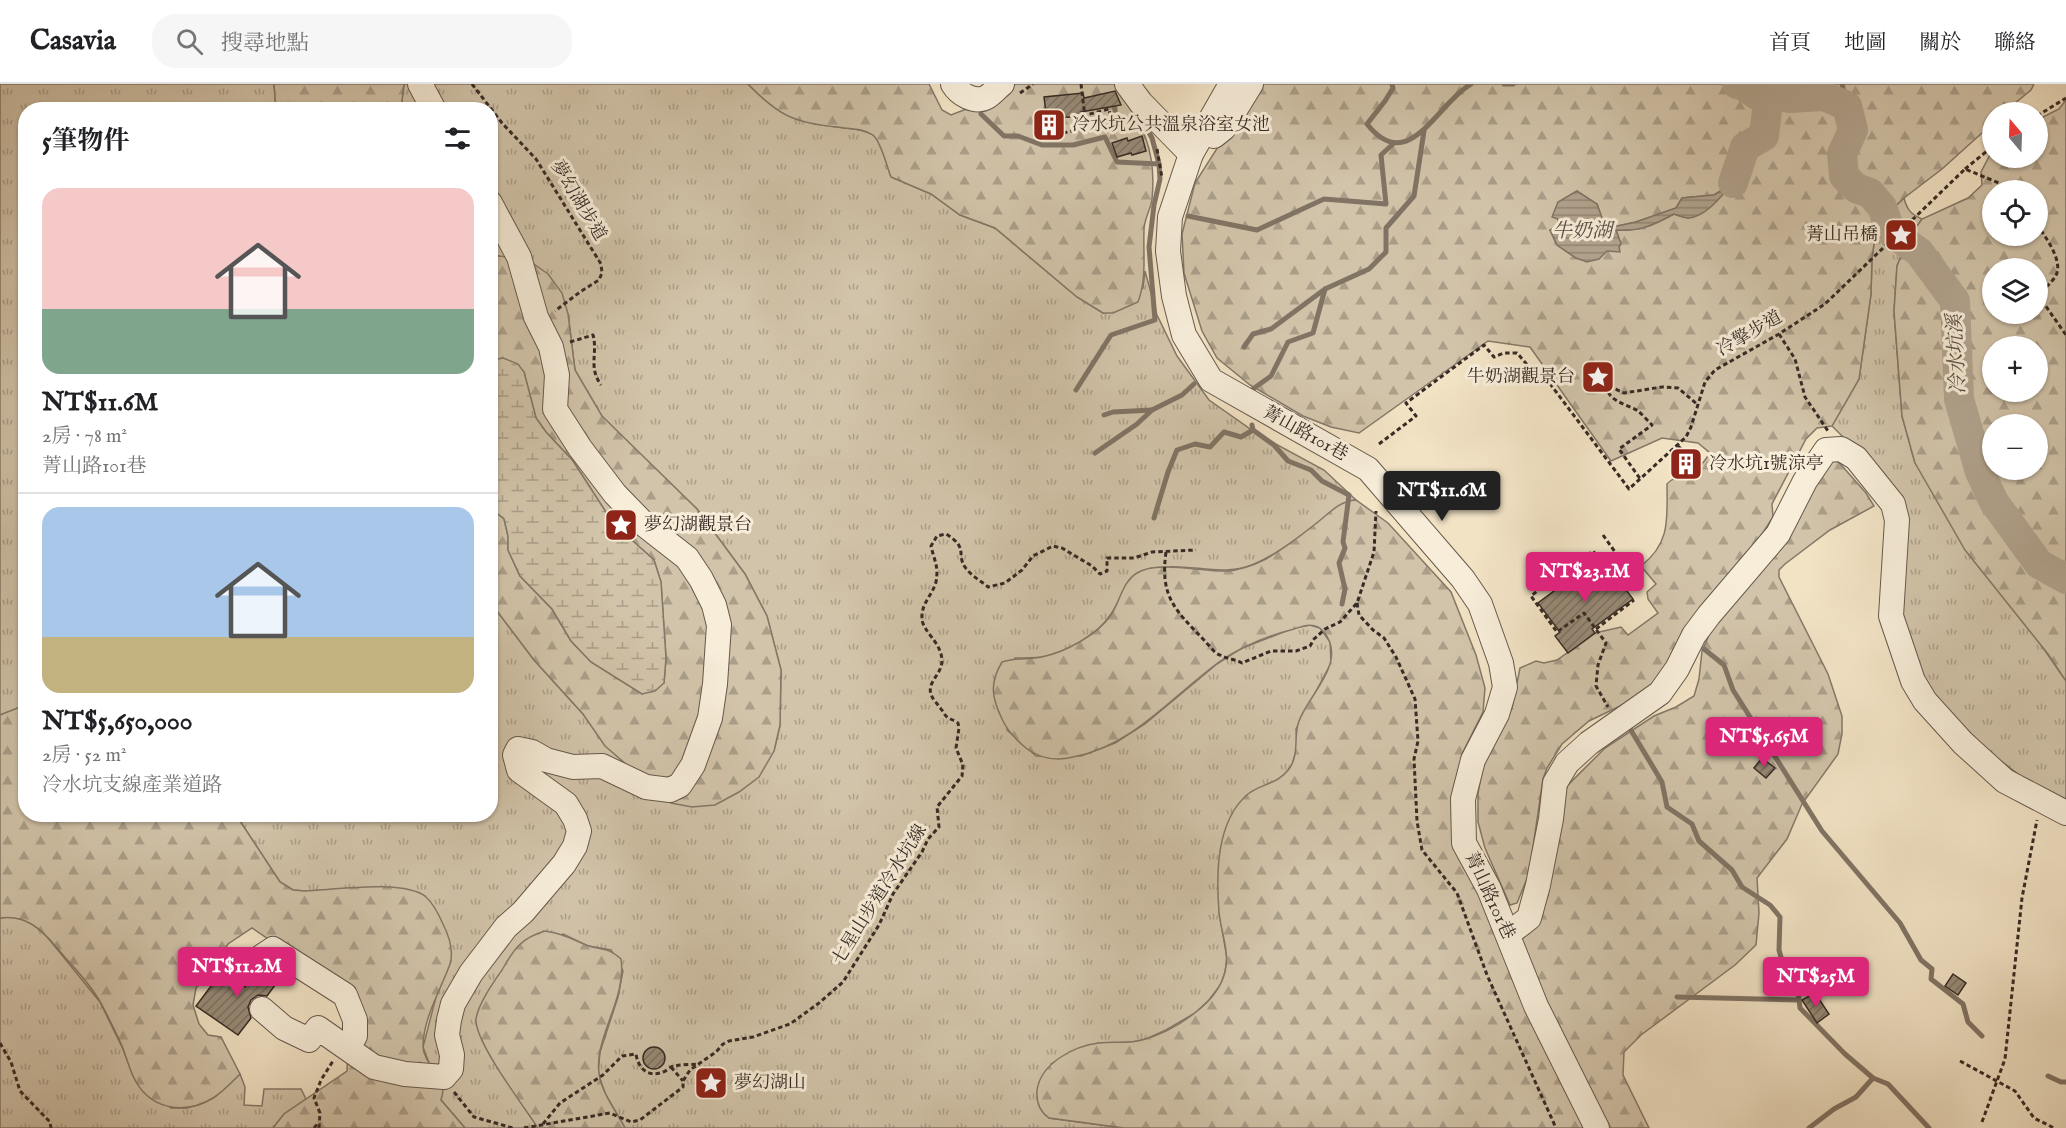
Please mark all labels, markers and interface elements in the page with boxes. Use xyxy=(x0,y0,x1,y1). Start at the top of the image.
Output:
search box xyxy=(152,14,572,68)
text: Casavia xyxy=(30,24,116,59)
icon: search xyxy=(173,25,206,58)
text: 搜尋地點 xyxy=(221,30,309,58)
text: 首頁 xyxy=(1769,30,1811,57)
text: 地圖 xyxy=(1844,30,1886,57)
text: 關於 xyxy=(1919,30,1961,57)
text: 聯絡 xyxy=(1994,30,2036,57)
north arrow xyxy=(1982,102,2048,168)
map controls xyxy=(1982,102,2048,480)
building icon: 冷水坑公共溫泉浴室女池 xyxy=(1031,107,1067,143)
place label: 冷水坑公共溫泉浴室女池 xyxy=(1072,114,1270,137)
icon: filters xyxy=(441,122,474,155)
text: 5筆物件 xyxy=(42,125,129,158)
street label: 夢幻湖步道 xyxy=(545,157,611,245)
button: locate xyxy=(1982,180,2048,246)
place icon: 菁山吊橋 xyxy=(1883,217,1919,253)
water label: 牛奶湖 xyxy=(1552,219,1615,244)
place label: 菁山吊橋 xyxy=(1806,224,1878,247)
icon: home xyxy=(204,227,312,335)
button: layers xyxy=(1982,258,2048,324)
street label: 冷擎步道 xyxy=(1713,306,1787,362)
water label: 冷水坑溪 xyxy=(1942,311,1972,395)
button: + xyxy=(1982,336,2048,402)
place icon: 牛奶湖觀景台 xyxy=(1580,359,1616,395)
place label: 牛奶湖觀景台 xyxy=(1467,366,1575,389)
text: NT$11.6M xyxy=(42,386,158,419)
street label: 菁山路101巷 xyxy=(1258,401,1352,467)
button: − xyxy=(1982,414,2048,480)
text: 2房 · 78 m² xyxy=(42,424,127,449)
building icon: 冷水坑1號涼亭 xyxy=(1668,446,1704,482)
place label: 冷水坑1號涼亭 xyxy=(1709,453,1824,476)
text: 菁山路101巷 xyxy=(42,454,147,479)
pin: NT$11.6M xyxy=(1380,471,1504,522)
text: NT$11.6M xyxy=(1397,478,1487,503)
place icon: 夢幻湖觀景台 xyxy=(603,507,639,543)
place label: 夢幻湖觀景台 xyxy=(644,514,752,537)
icon: home xyxy=(204,546,312,654)
pin: NT$23.1M xyxy=(1523,552,1647,603)
text: NT$23.1M xyxy=(1540,559,1630,584)
text: NT$5,650,000 xyxy=(42,705,192,738)
pin: NT$5.65M xyxy=(1702,717,1826,768)
text: NT$5.65M xyxy=(1720,724,1808,749)
text: 2房 · 52 m² xyxy=(42,743,126,768)
text: 冷水坑支線產業道路 xyxy=(42,773,222,798)
street label: 七星山步道冷水坑線 xyxy=(827,820,933,970)
street label: 菁山路101巷 xyxy=(1459,849,1519,943)
pin: NT$11.2M xyxy=(175,947,299,998)
text: NT$11.2M xyxy=(192,954,282,979)
pin: NT$25M xyxy=(1767,957,1865,1008)
text: NT$25M xyxy=(1777,964,1855,989)
place icon: 夢幻湖山 xyxy=(693,1065,729,1101)
place label: 夢幻湖山 xyxy=(734,1072,806,1095)

